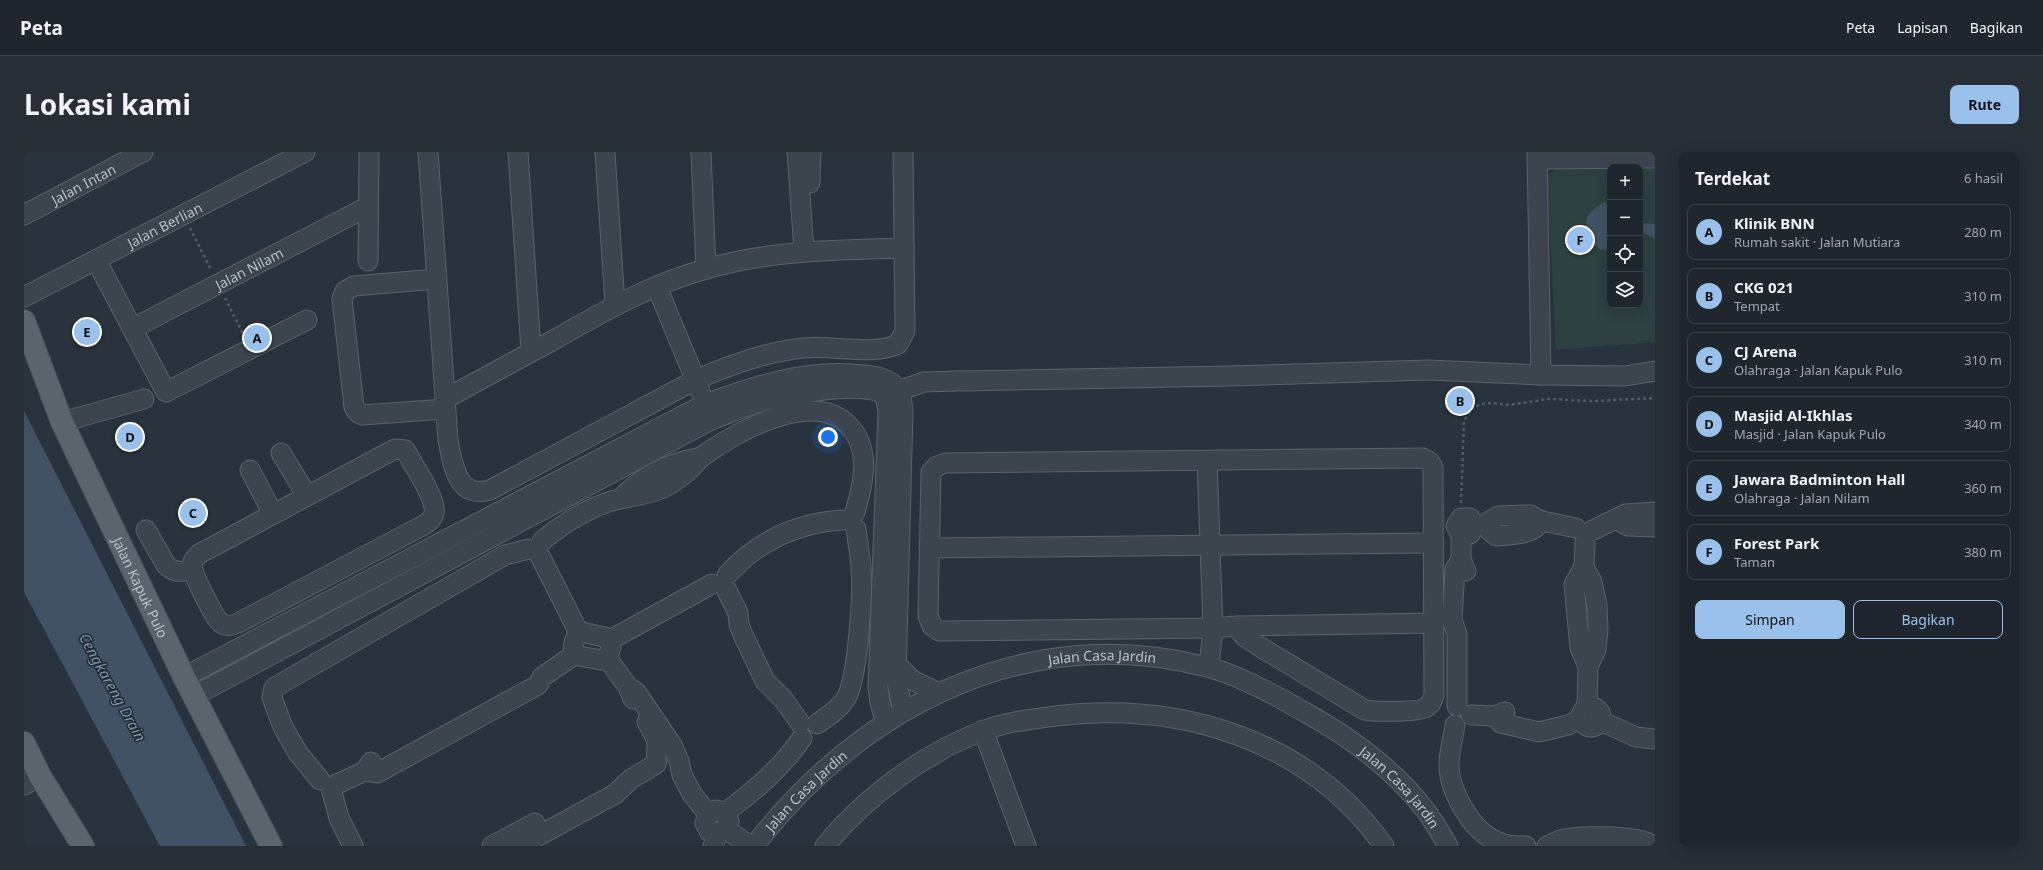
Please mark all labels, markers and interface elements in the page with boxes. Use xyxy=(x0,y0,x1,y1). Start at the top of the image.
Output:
text: Peta xyxy=(20,15,63,41)
text: Peta xyxy=(1846,18,1875,37)
text: Lapisan xyxy=(1897,18,1948,37)
text: Bagikan xyxy=(1970,18,2023,37)
text: Lokasi kami xyxy=(24,85,191,123)
button: Rute xyxy=(1950,85,2019,124)
street label: Jalan Intan xyxy=(46,159,119,209)
map controls xyxy=(1607,164,1643,308)
button: + xyxy=(1607,164,1643,200)
text: Terdekat xyxy=(1695,167,1770,190)
text: 6 hasil xyxy=(1964,169,2003,187)
street label: Jalan Berlian xyxy=(122,197,205,253)
button: − xyxy=(1607,200,1643,236)
text: Klinik BNN xyxy=(1734,213,1815,233)
text: A xyxy=(1705,223,1714,241)
text: 280 m xyxy=(1964,223,2002,241)
pin: F xyxy=(1567,225,1593,255)
text: Rumah sakit · Jalan Mutiara xyxy=(1734,233,1900,251)
button: locate xyxy=(1607,236,1643,272)
street label: Jalan Nilam xyxy=(210,243,286,295)
button: layers xyxy=(1607,272,1643,308)
text: CKG 021 xyxy=(1734,277,1794,297)
text: B xyxy=(1705,287,1713,305)
text: 310 m xyxy=(1964,287,2002,305)
text: Tempat xyxy=(1734,297,1780,315)
pin: E xyxy=(74,317,100,347)
pin: A xyxy=(244,323,270,353)
text: CJ Arena xyxy=(1734,341,1797,361)
text: C xyxy=(1705,351,1713,369)
text: 310 m xyxy=(1964,351,2002,369)
text: Olahraga · Jalan Kapuk Pulo xyxy=(1734,361,1902,379)
pin: B xyxy=(1447,386,1473,416)
text: Masjid Al-Ikhlas xyxy=(1734,405,1853,425)
text: D xyxy=(1704,415,1714,433)
text: 340 m xyxy=(1964,415,2002,433)
pin: D xyxy=(117,422,143,452)
text: Masjid · Jalan Kapuk Pulo xyxy=(1734,425,1886,443)
your location xyxy=(818,427,838,447)
text: Jawara Badminton Hall xyxy=(1734,469,1905,489)
text: E xyxy=(1705,479,1713,497)
text: 360 m xyxy=(1964,479,2002,497)
text: Olahraga · Jalan Nilam xyxy=(1734,489,1870,507)
pin: C xyxy=(180,498,206,528)
street label: Jalan Kapuk Pulo xyxy=(108,532,173,641)
text: Forest Park xyxy=(1734,533,1819,553)
text: F xyxy=(1705,543,1713,561)
text: 380 m xyxy=(1964,543,2002,561)
text: Taman xyxy=(1734,553,1775,571)
button: Simpan xyxy=(1695,600,1845,639)
button: Bagikan xyxy=(1853,600,2003,639)
water label: Cengkareng Drain xyxy=(75,629,151,745)
street label: Jalan Casa Jardin xyxy=(1045,645,1157,669)
street label: Jalan Casa Jardin xyxy=(1354,740,1444,832)
street label: Jalan Casa Jardin xyxy=(759,745,851,837)

